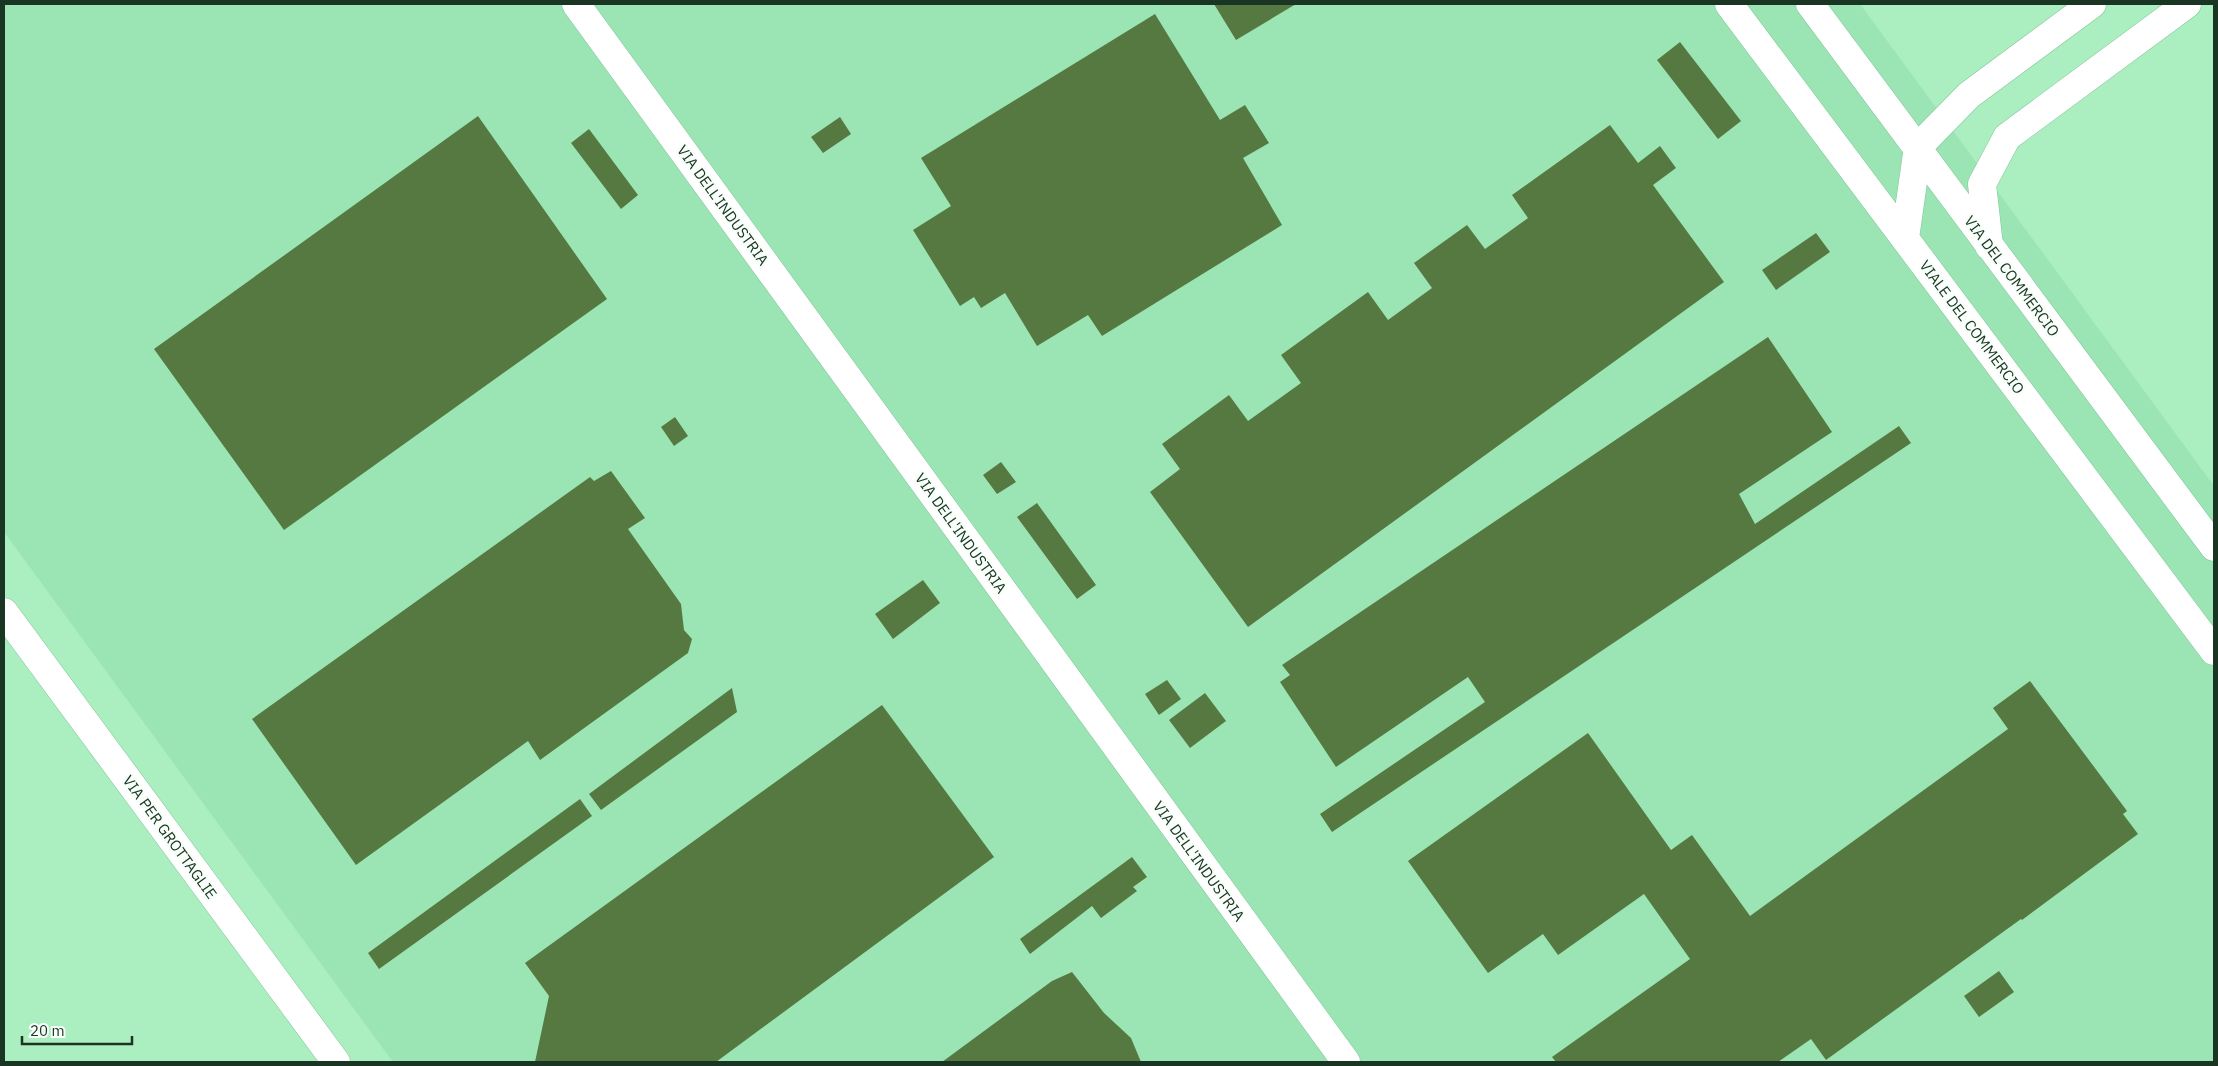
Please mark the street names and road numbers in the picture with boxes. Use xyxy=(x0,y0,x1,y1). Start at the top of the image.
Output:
street label: VIA DELL'INDUSTRIA xyxy=(673,141,773,269)
street label: VIA DEL COMMERCIO xyxy=(1960,212,2064,340)
street label: VIALE DEL COMMERCIO xyxy=(1915,256,2029,398)
street label: VIA DELL'INDUSTRIA xyxy=(911,469,1011,597)
street label: VIA PER GROTTAGLIE xyxy=(119,772,221,902)
street label: VIA DELL'INDUSTRIA xyxy=(1149,797,1249,925)

